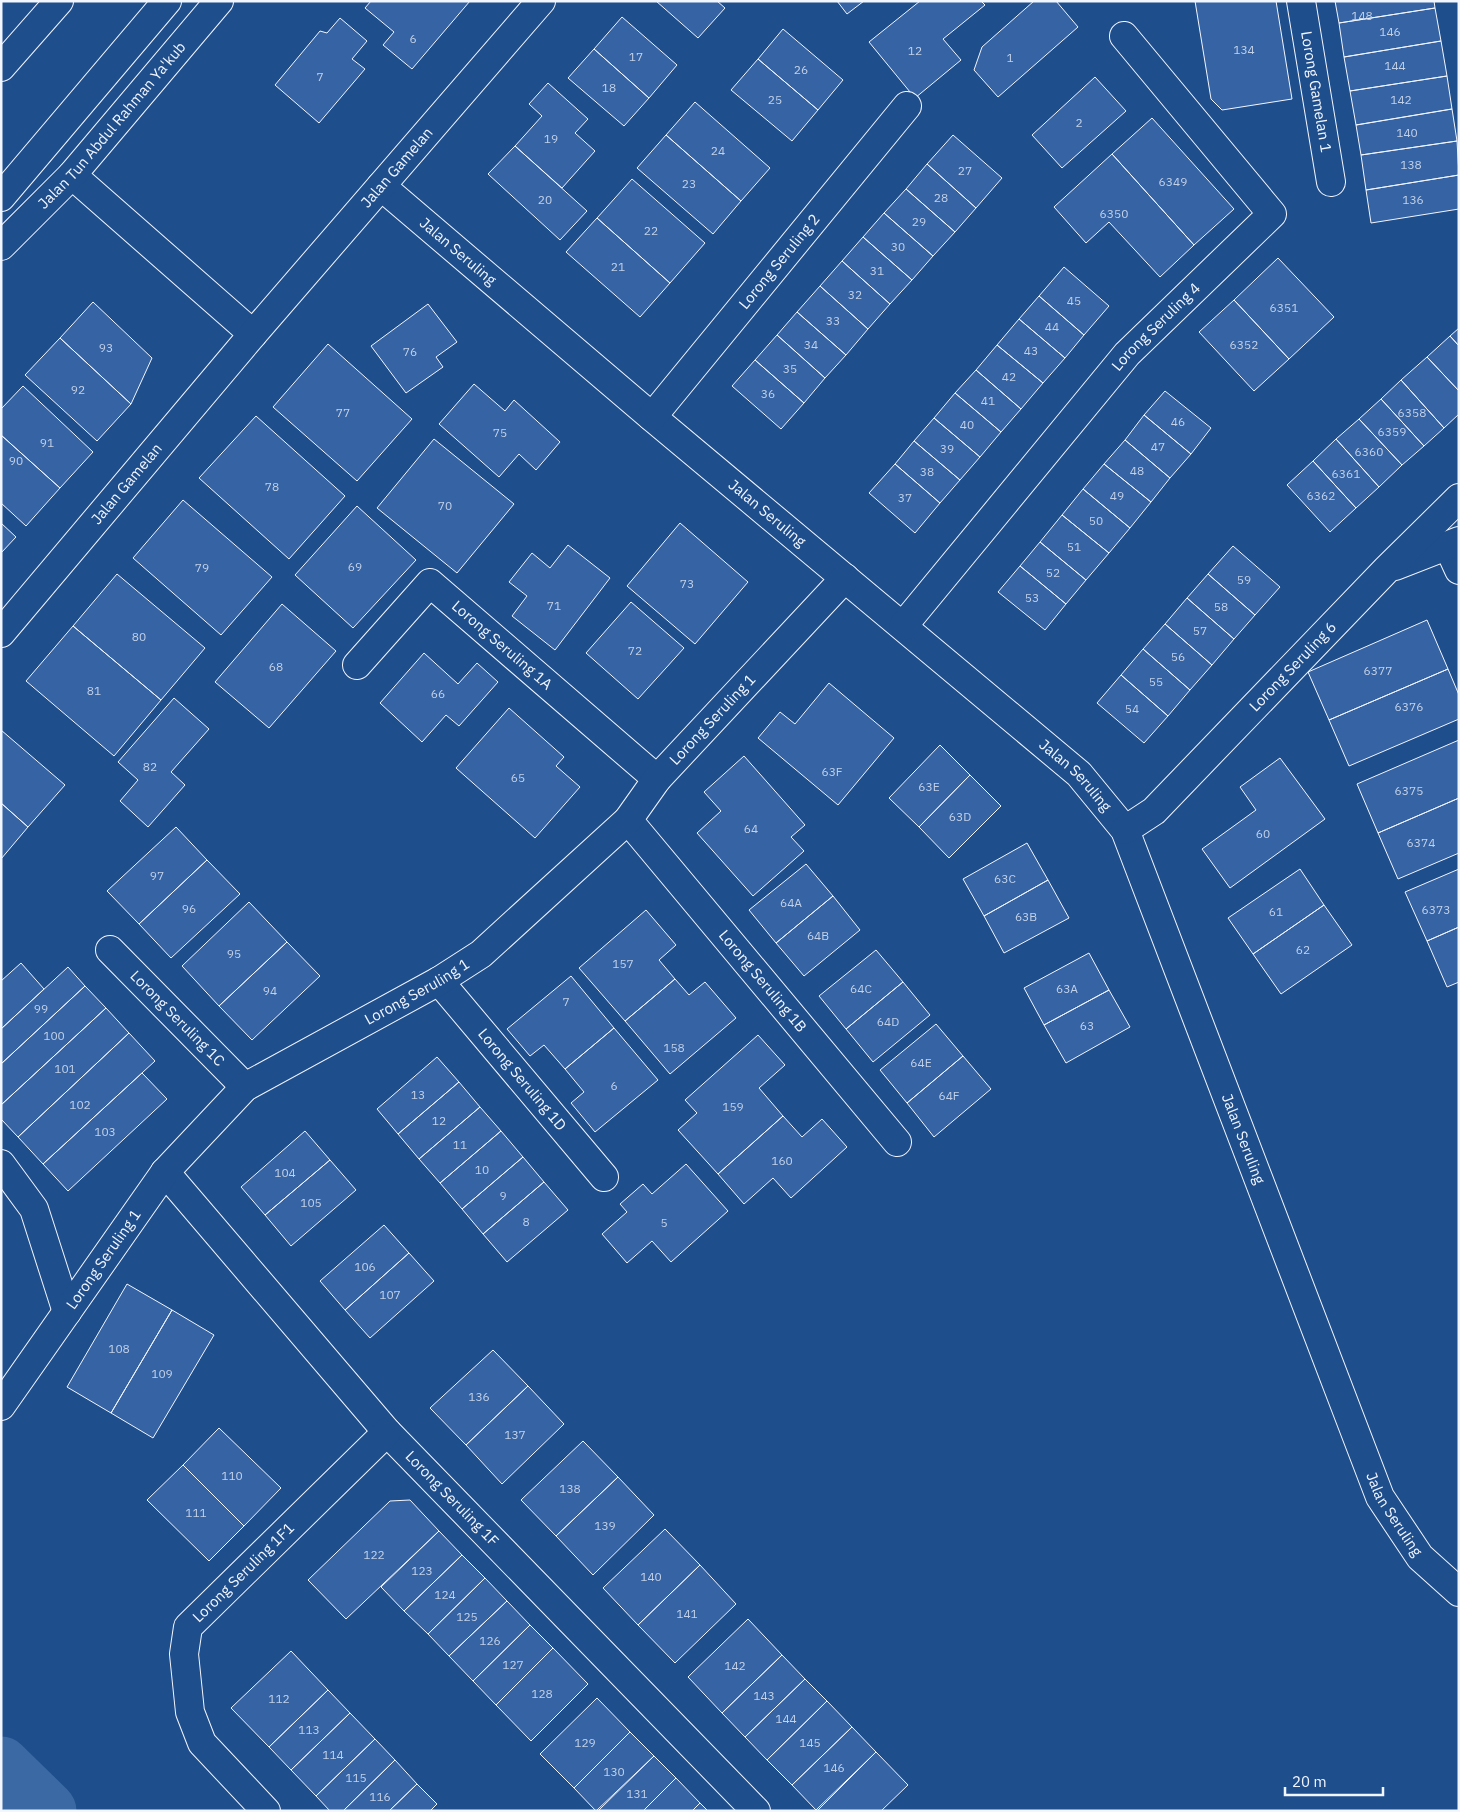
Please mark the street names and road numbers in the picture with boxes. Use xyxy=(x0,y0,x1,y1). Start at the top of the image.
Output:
street label: Lorong Gamelan 1 xyxy=(1297,30,1336,154)
street label: Jalan Tun Abdul Rahman Ya'kub xyxy=(34,38,189,213)
street label: Jalan Gamelan xyxy=(357,123,437,211)
street label: Lorong Seruling 2 xyxy=(734,210,824,313)
street label: Jalan Seruling xyxy=(416,213,501,289)
street label: Lorong Seruling 4 xyxy=(1107,278,1204,374)
street label: Jalan Gamelan xyxy=(87,439,166,528)
street label: Jalan Seruling xyxy=(725,475,810,551)
street label: Lorong Seruling 1A xyxy=(448,596,557,694)
street label: Lorong Seruling 6 xyxy=(1245,617,1340,715)
street label: Lorong Seruling 1 xyxy=(665,670,759,769)
street label: Jalan Seruling xyxy=(1035,735,1116,815)
street label: Lorong Seruling 1B xyxy=(715,926,811,1036)
street label: Lorong Seruling 1 xyxy=(361,954,473,1029)
street label: Lorong Seruling 1C xyxy=(126,966,229,1070)
street label: Lorong Seruling 1D xyxy=(474,1024,571,1134)
street label: Jalan Seruling xyxy=(1218,1091,1270,1187)
street label: Lorong Seruling 1 xyxy=(62,1206,145,1313)
street label: Lorong Seruling 1F xyxy=(402,1447,503,1550)
street label: Jalan Seruling xyxy=(1362,1469,1427,1560)
street label: Lorong Seruling 1F1 xyxy=(188,1518,298,1626)

